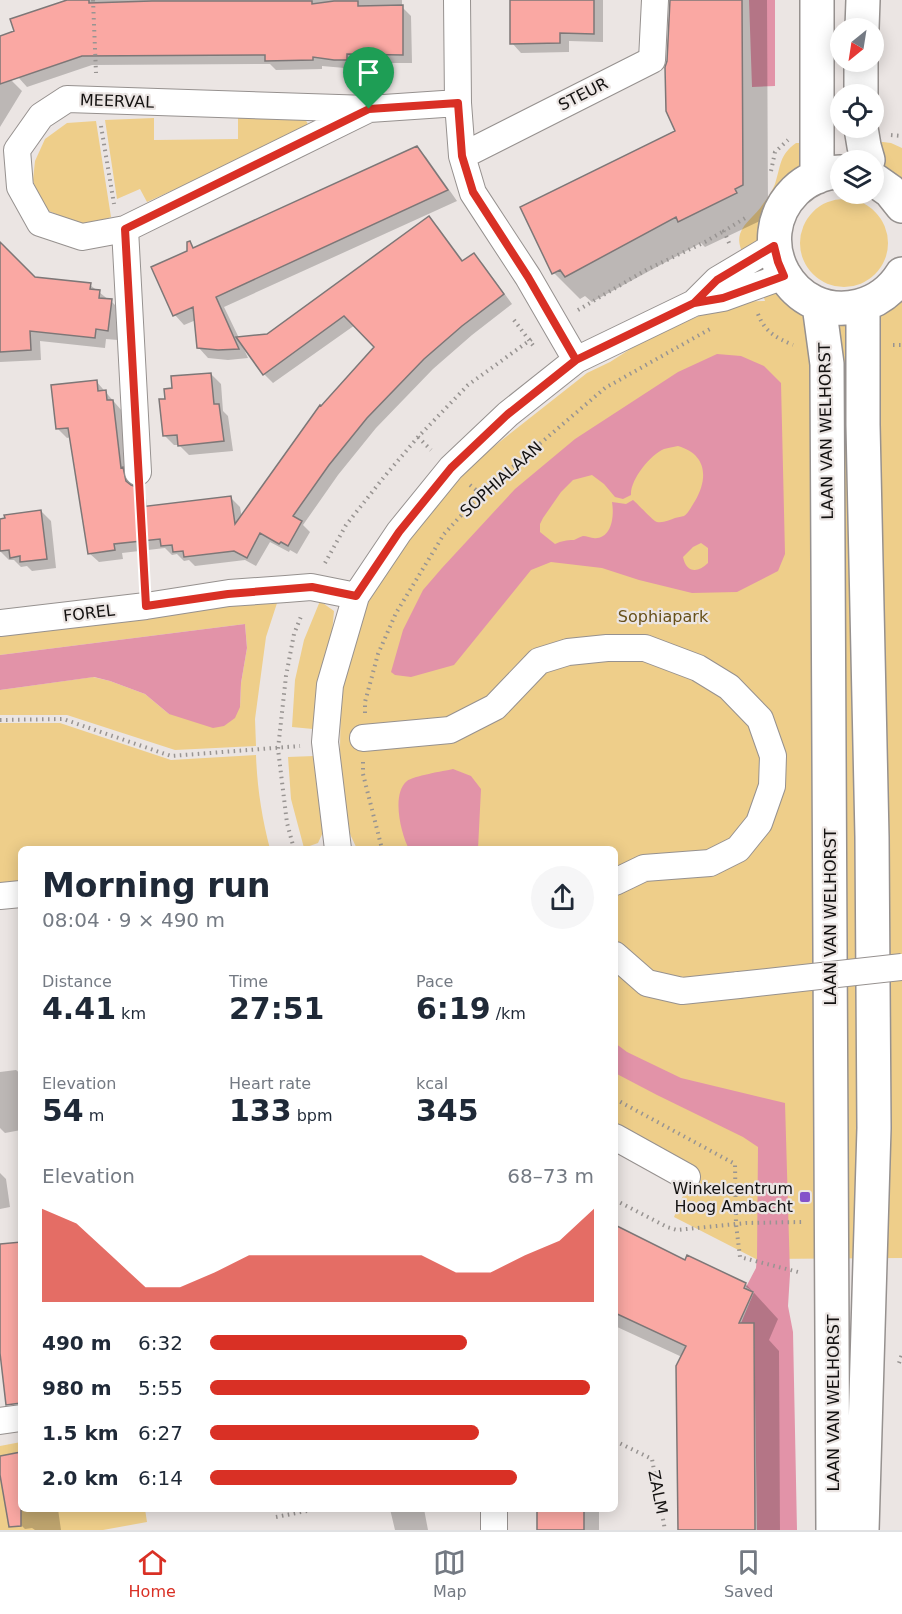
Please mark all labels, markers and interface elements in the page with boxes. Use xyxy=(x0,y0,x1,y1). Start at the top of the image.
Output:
north arrow xyxy=(830,18,884,72)
map controls xyxy=(830,18,884,204)
pin xyxy=(343,47,394,109)
icon: arrive xyxy=(352,56,385,89)
street label: STEUR xyxy=(555,74,611,114)
button: locate xyxy=(830,84,884,138)
street label: MEERVAL xyxy=(80,90,154,112)
button: layers xyxy=(830,150,884,204)
street label: LAAN VAN WELHORST xyxy=(815,342,837,520)
street label: SOPHIALAAN xyxy=(456,437,546,521)
street label: FOREL xyxy=(62,600,116,626)
park label: Sophiapark xyxy=(618,607,709,626)
street label: LAAN VAN WELHORST xyxy=(821,828,840,1006)
text: Morning run xyxy=(42,866,270,905)
button: share xyxy=(531,866,594,929)
text: 08:04 · 9 × 490 m xyxy=(42,908,225,932)
text: Distance xyxy=(42,972,112,991)
text: Time xyxy=(229,972,268,991)
text: Pace xyxy=(416,972,453,991)
text: 4.41 xyxy=(42,991,116,1026)
text: 27:51 xyxy=(229,991,325,1026)
text: 6:19 xyxy=(416,991,491,1026)
text: km xyxy=(116,1004,146,1023)
text: /km xyxy=(491,1004,526,1023)
text: Elevation xyxy=(42,1074,116,1093)
text: Heart rate xyxy=(229,1074,311,1093)
text: kcal xyxy=(416,1074,448,1093)
text: 54 xyxy=(42,1093,84,1128)
text: 133 xyxy=(229,1093,292,1128)
text: 345 xyxy=(416,1093,479,1128)
text: m xyxy=(84,1106,104,1125)
text: bpm xyxy=(292,1106,333,1125)
text: Elevation xyxy=(42,1164,135,1188)
text: 68–73 m xyxy=(507,1164,594,1188)
place label: Winkelcentrum Hoog Ambacht xyxy=(673,1179,793,1216)
marker: Winkelcentrum Hoog Ambacht xyxy=(798,1190,812,1204)
street label: LAAN VAN WELHORST xyxy=(824,1314,843,1492)
text: 490 m xyxy=(42,1331,112,1355)
text: 6:32 xyxy=(138,1331,183,1355)
text: 980 m xyxy=(42,1376,112,1400)
text: 5:55 xyxy=(138,1376,183,1400)
text: 1.5 km xyxy=(42,1421,119,1445)
text: 6:27 xyxy=(138,1421,183,1445)
text: 2.0 km xyxy=(42,1466,119,1490)
text: 6:14 xyxy=(138,1466,183,1490)
street label: ZALM xyxy=(644,1468,672,1516)
tab: Home xyxy=(129,1546,176,1601)
tab: Map xyxy=(433,1546,467,1601)
tab: Saved xyxy=(724,1546,773,1601)

